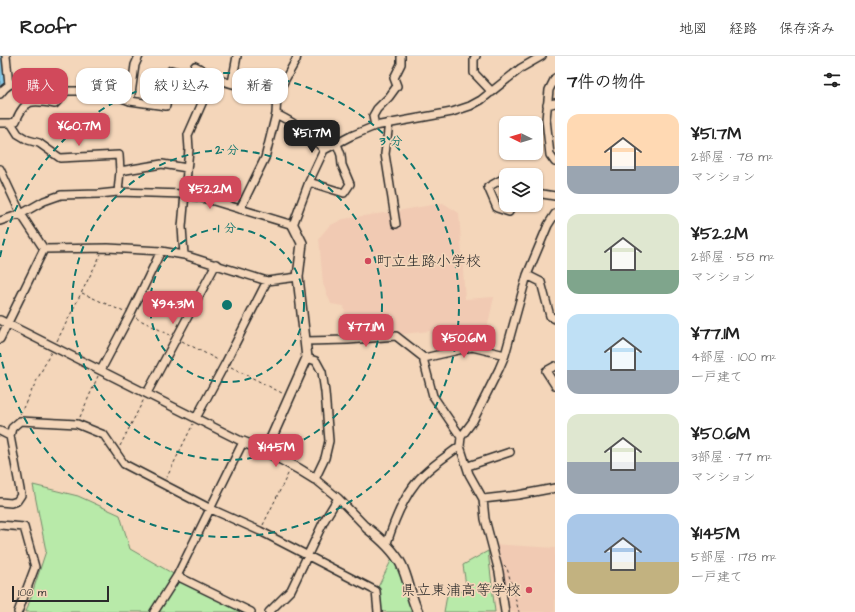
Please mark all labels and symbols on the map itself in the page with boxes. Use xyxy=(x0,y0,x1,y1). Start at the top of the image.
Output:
pin: ¥60.7M xyxy=(46,113,112,147)
north arrow xyxy=(499,116,543,160)
pin: ¥51.7M xyxy=(279,120,345,154)
text: 3 分 xyxy=(379,133,402,150)
text: 2 分 xyxy=(214,142,239,159)
pin: ¥52.2M xyxy=(177,176,243,210)
text: 1 分 xyxy=(218,220,236,237)
place label: 町立生路小学校 xyxy=(376,251,481,272)
marker: 町立生路小学校 xyxy=(363,256,373,266)
pin: ¥94.3M xyxy=(140,291,206,325)
centre of rings xyxy=(220,298,234,312)
pin: ¥77.1M xyxy=(333,314,399,348)
pin: ¥50.6M xyxy=(431,325,497,359)
pin: ¥145M xyxy=(248,434,304,468)
place label: 県立東浦高等学校 xyxy=(401,580,521,601)
scale bar xyxy=(12,584,109,603)
marker: 県立東浦高等学校 xyxy=(524,585,534,595)

